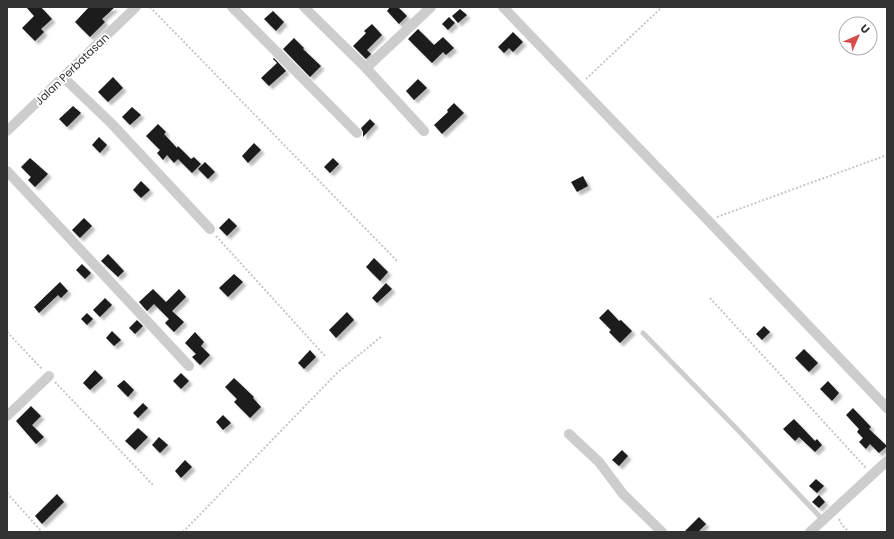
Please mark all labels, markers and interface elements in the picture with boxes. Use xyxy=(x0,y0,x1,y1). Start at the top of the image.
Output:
north arrow xyxy=(838,16,878,56)
text: U xyxy=(857,21,874,37)
street label: Jalan Perbatasan xyxy=(31,29,113,109)

